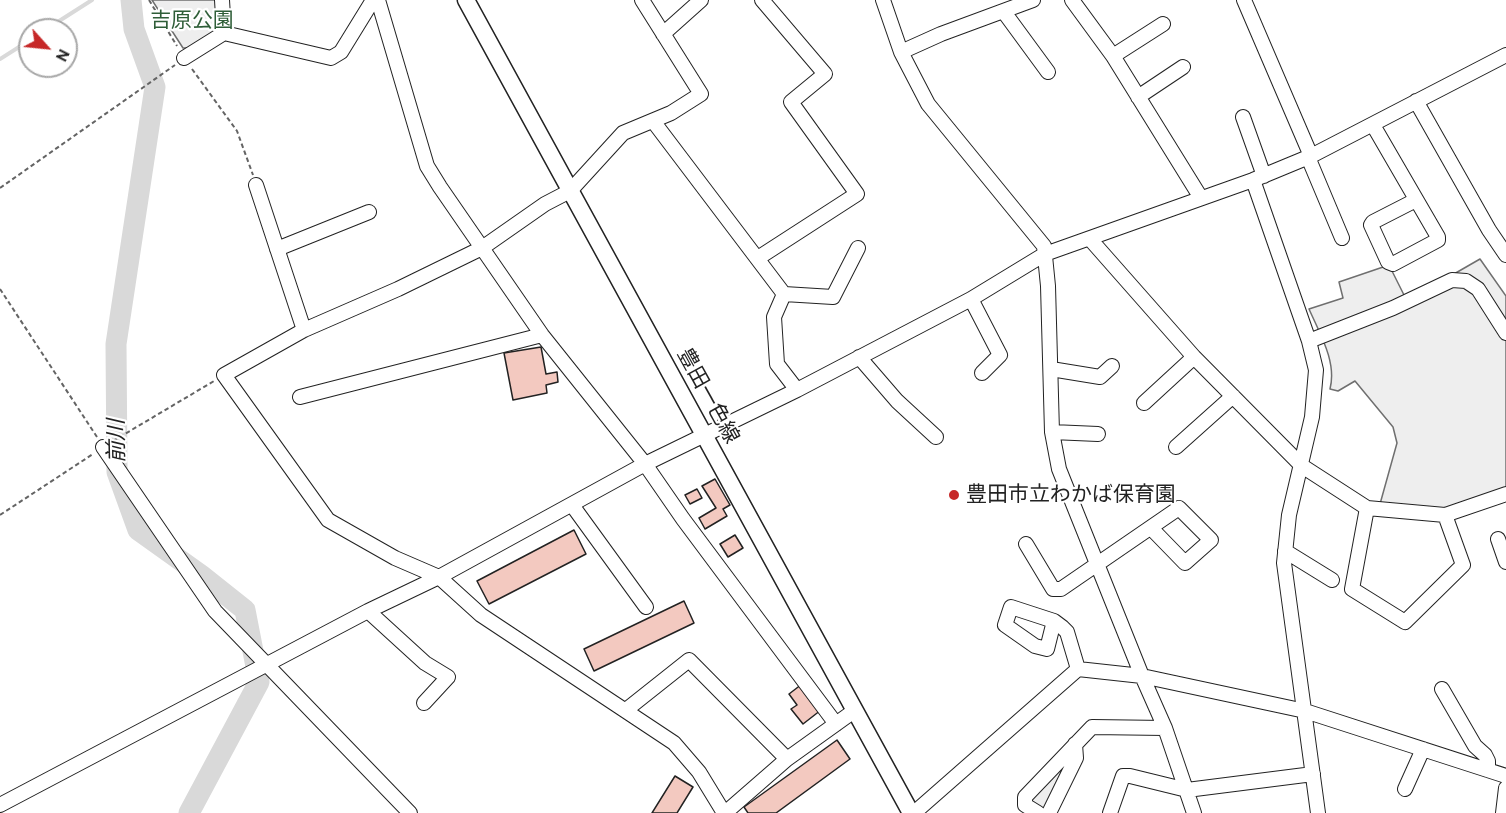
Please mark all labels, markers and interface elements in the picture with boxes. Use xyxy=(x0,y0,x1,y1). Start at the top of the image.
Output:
park label: 吉原公園 xyxy=(150,8,234,34)
north arrow xyxy=(18,18,78,78)
text: N xyxy=(52,46,74,65)
street label: 豊田一色線 xyxy=(672,344,744,448)
water label: 前川 xyxy=(103,419,131,463)
place label: 豊田市立わかば保育園 xyxy=(966,482,1176,508)
marker: 豊田市立わかば保育園 xyxy=(947,488,961,502)

